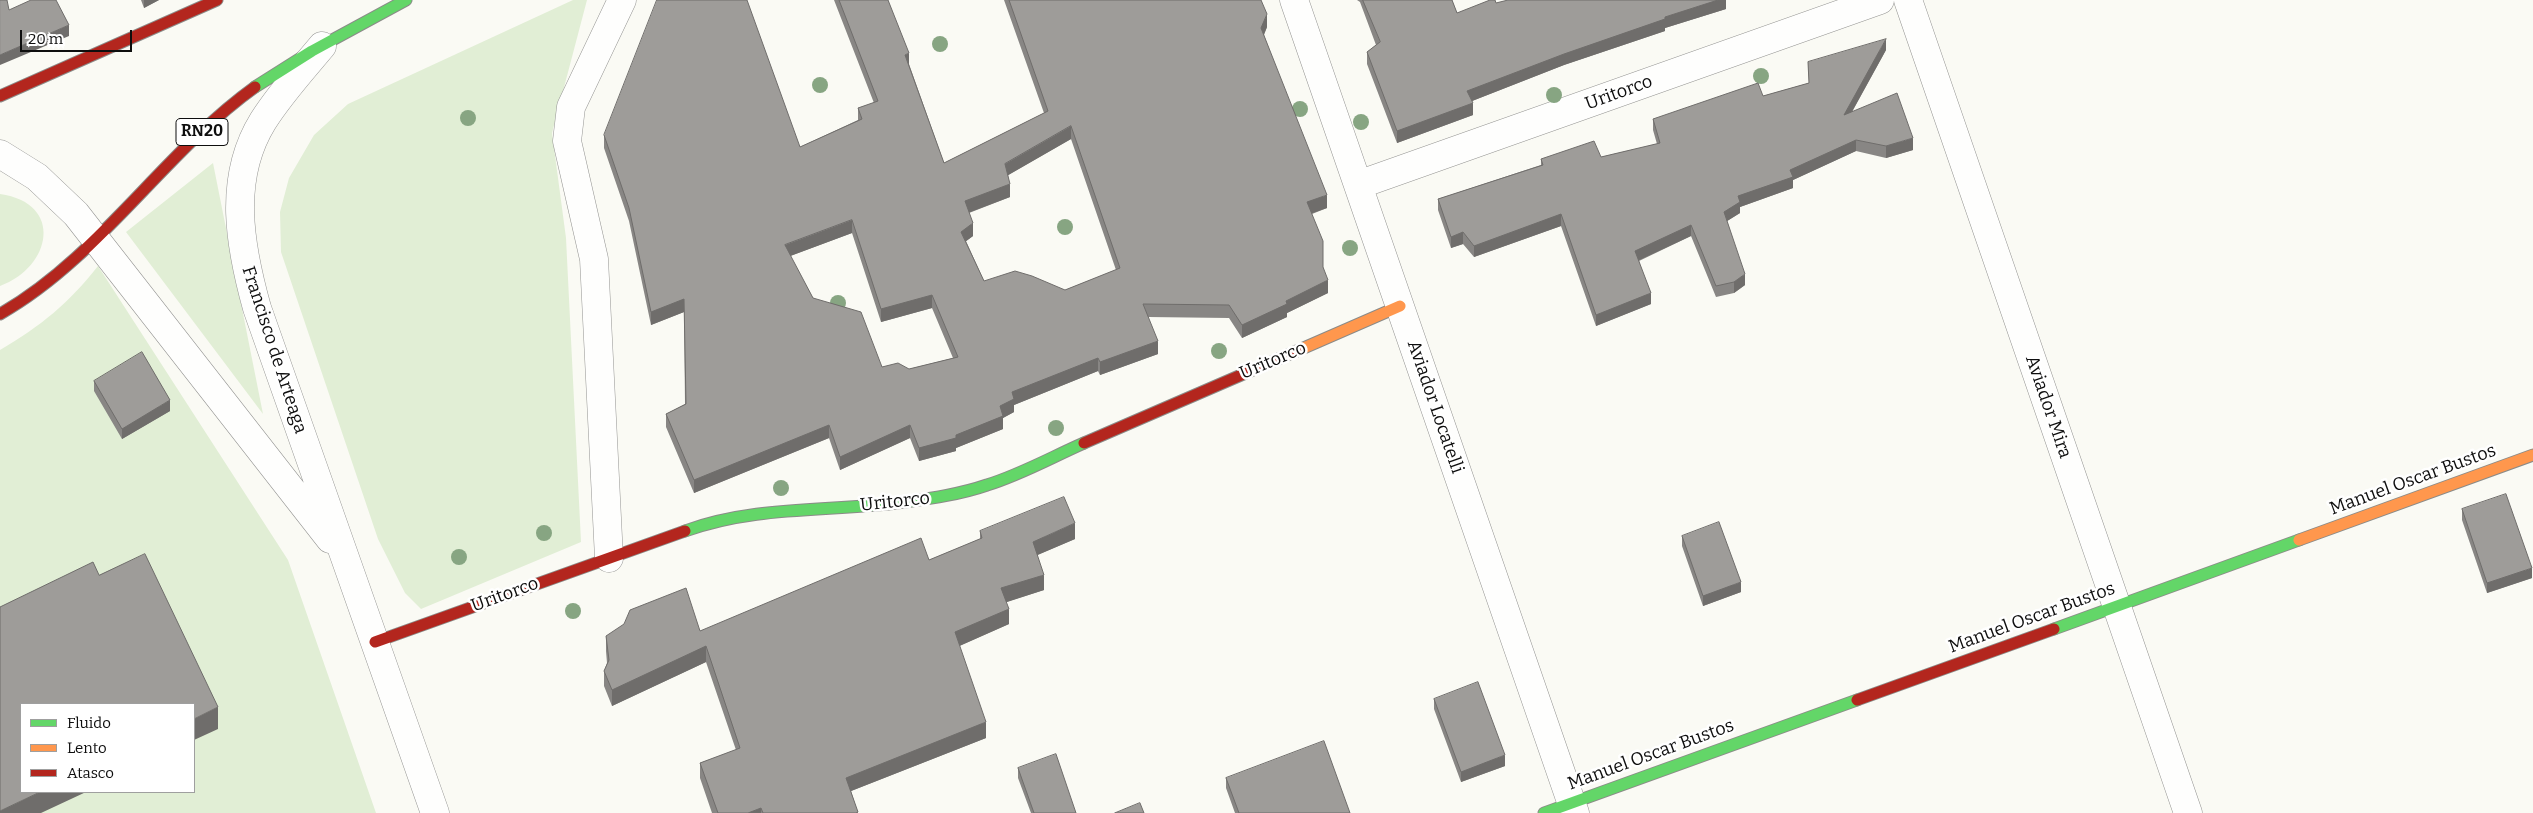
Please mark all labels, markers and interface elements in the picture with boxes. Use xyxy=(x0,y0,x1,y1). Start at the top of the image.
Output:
scale bar xyxy=(22,20,135,52)
text: 20 m xyxy=(28,30,63,48)
street label: Uritorco xyxy=(1582,71,1656,115)
road number: RN20 xyxy=(176,118,228,146)
street label: Francisco de Arteaga xyxy=(237,264,311,436)
street label: Uritorco xyxy=(1237,337,1309,385)
street label: Aviador Locatelli xyxy=(1402,338,1468,476)
street label: Aviador Mira xyxy=(2020,353,2076,461)
street label: Manuel Oscar Bustos xyxy=(2327,440,2499,520)
street label: Uritorco xyxy=(859,488,931,516)
street label: Uritorco xyxy=(468,573,542,617)
street label: Manuel Oscar Bustos xyxy=(1946,578,2118,658)
legend xyxy=(20,703,195,793)
text: Fluido xyxy=(67,714,111,732)
street label: Manuel Oscar Bustos xyxy=(1565,715,1737,795)
text: Lento xyxy=(67,739,107,757)
text: Atasco xyxy=(67,764,114,782)

